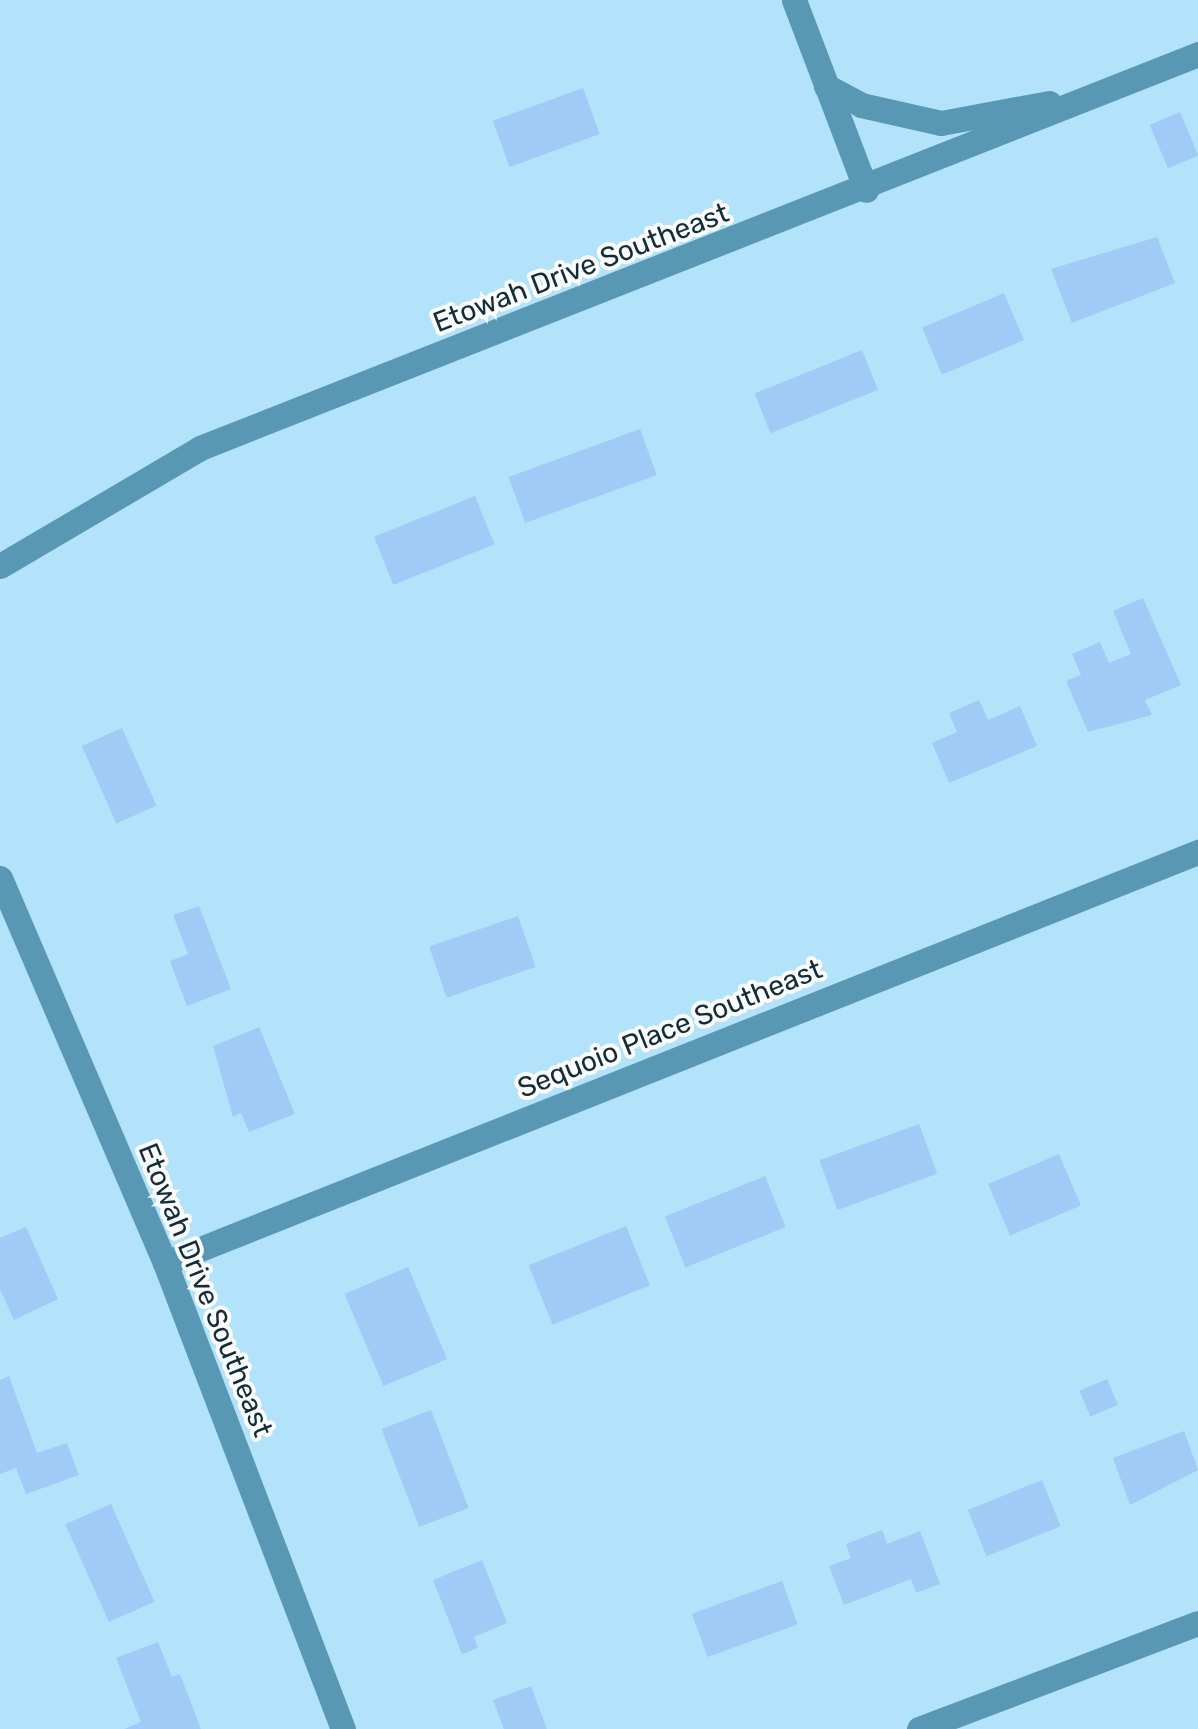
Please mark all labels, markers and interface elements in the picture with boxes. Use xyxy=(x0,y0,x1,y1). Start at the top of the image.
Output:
street label: Etowah Drive Southeast xyxy=(429,196,733,340)
street label: Sequoio Place Southeast xyxy=(513,952,827,1106)
street label: Etowah Drive Southeast xyxy=(131,1138,279,1442)

